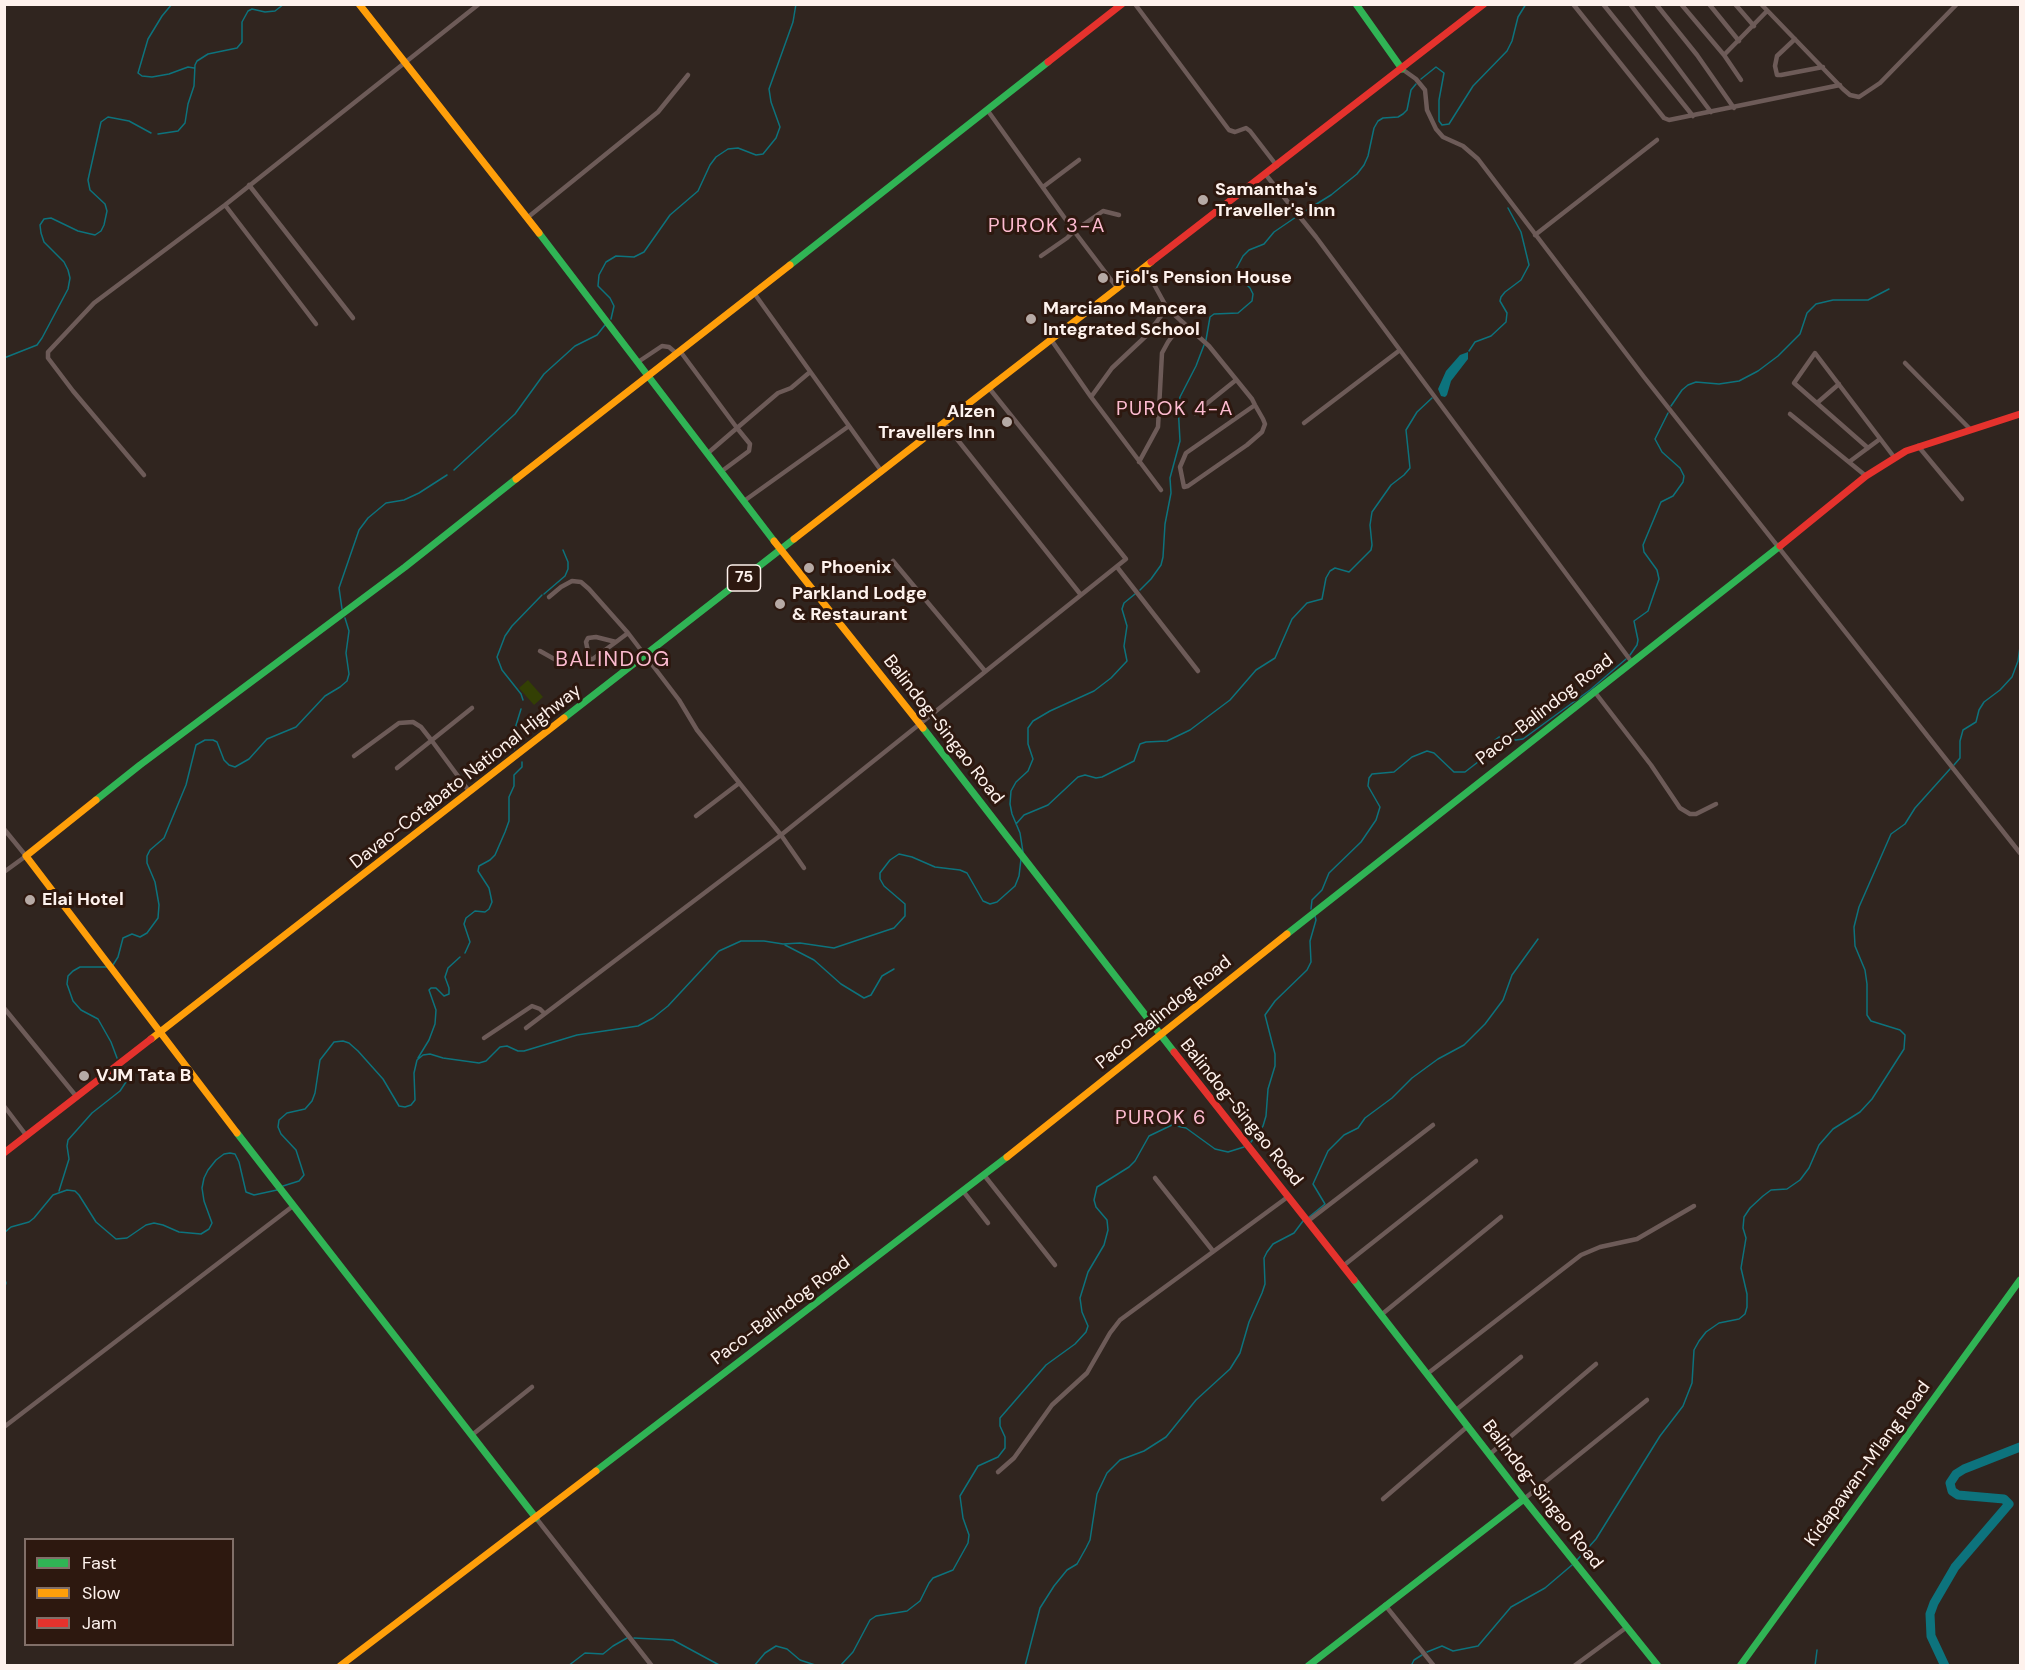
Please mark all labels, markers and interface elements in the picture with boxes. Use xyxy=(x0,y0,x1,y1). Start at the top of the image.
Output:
place label: Samantha's Traveller's Inn xyxy=(1215,179,1335,222)
marker: Samantha's Traveller's Inn xyxy=(1196,193,1210,207)
district label: PUROK 3-A xyxy=(988,215,1106,239)
place label: Fiol's Pension House xyxy=(1115,267,1292,289)
marker: Fiol's Pension House xyxy=(1096,271,1110,285)
place label: Marciano Mancera Integrated School xyxy=(1043,298,1207,340)
marker: Marciano Mancera Integrated School xyxy=(1024,312,1038,326)
district label: PUROK 4-A xyxy=(1116,398,1234,422)
place label: Alzen Travellers Inn xyxy=(878,401,995,444)
marker: Alzen Travellers Inn xyxy=(1000,415,1014,429)
place label: Phoenix xyxy=(821,557,891,579)
marker: Phoenix xyxy=(802,561,816,575)
road number: 75 xyxy=(728,565,760,591)
place label: Parkland Lodge & Restaurant xyxy=(792,583,927,626)
marker: Parkland Lodge & Restaurant xyxy=(773,597,787,611)
district label: BALINDOG xyxy=(555,647,671,673)
street label: Paco-Balindog Road xyxy=(1472,650,1618,770)
street label: Balindog-Singao Road xyxy=(878,651,1008,809)
street label: Davao-Cotabato National Highway xyxy=(346,680,586,874)
place label: Elai Hotel xyxy=(42,889,124,911)
marker: Elai Hotel xyxy=(23,893,37,907)
street label: Paco-Balindog Road xyxy=(1092,952,1236,1074)
street label: Balindog-Singao Road xyxy=(1175,1035,1307,1191)
place label: VJM Tata B xyxy=(96,1065,191,1087)
marker: VJM Tata B xyxy=(77,1069,91,1083)
district label: PUROK 6 xyxy=(1115,1107,1207,1131)
street label: Paco-Balindog Road xyxy=(707,1252,855,1370)
street label: Kidapawan-M'lang Road xyxy=(1801,1377,1935,1551)
street label: Balindog-Singao Road xyxy=(1477,1416,1607,1574)
legend xyxy=(24,1538,234,1646)
text: Fast xyxy=(82,1551,117,1575)
text: Slow xyxy=(82,1581,121,1605)
text: Jam xyxy=(82,1611,117,1635)

